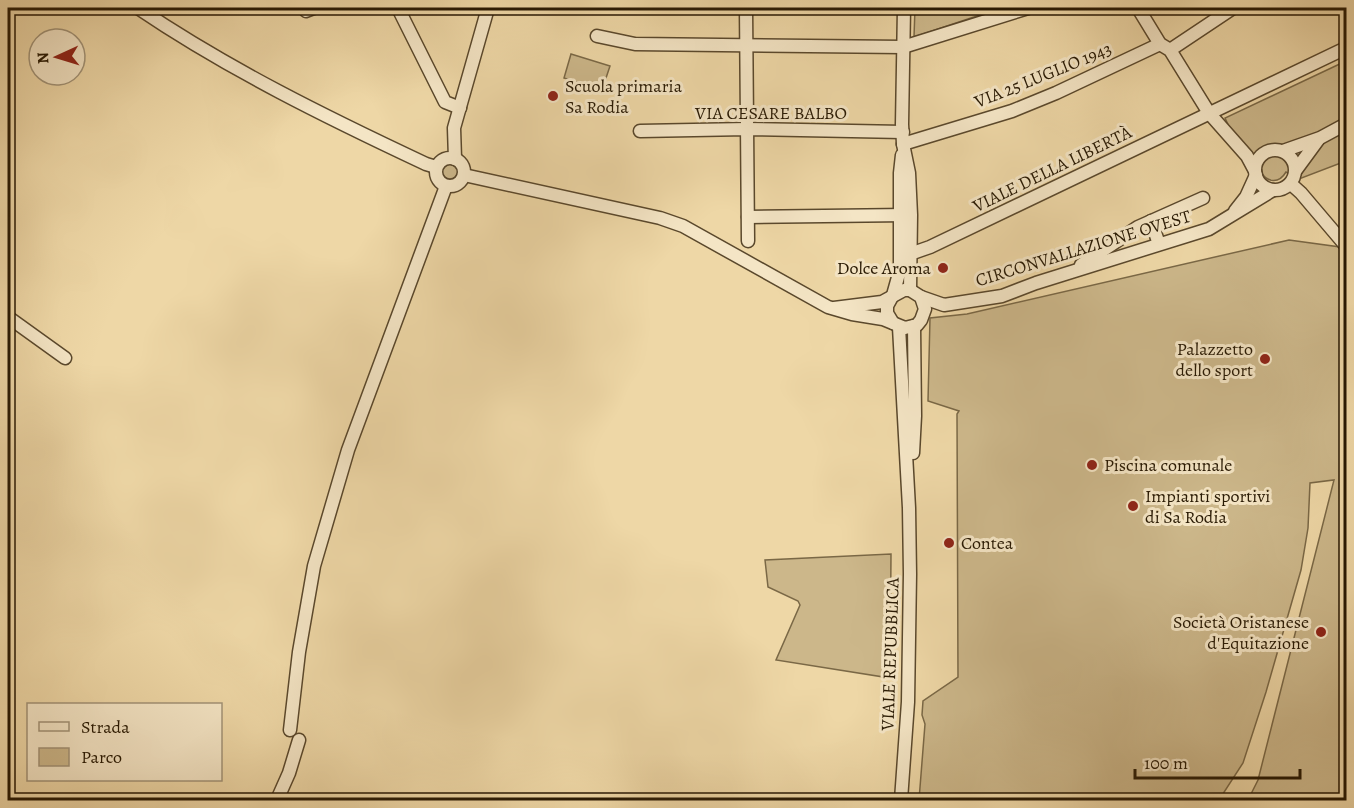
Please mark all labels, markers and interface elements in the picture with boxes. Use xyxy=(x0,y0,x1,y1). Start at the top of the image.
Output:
north arrow xyxy=(27,27,87,87)
street label: VIA 25 LUGLIO 1943 xyxy=(970,37,1115,114)
text: N xyxy=(32,51,54,65)
place label: Scuola primaria Sa Rodia xyxy=(565,74,683,119)
marker: Scuola primaria Sa Rodia xyxy=(546,89,560,103)
street label: VIA CESARE BALBO xyxy=(694,101,847,125)
street label: VIALE DELLA LIBERTÀ xyxy=(968,120,1136,218)
street label: CIRCONVALLAZIONE OVEST xyxy=(972,204,1194,292)
place label: Dolce Aroma xyxy=(837,256,932,280)
marker: Dolce Aroma xyxy=(936,261,950,275)
place label: Palazzetto dello sport xyxy=(1175,337,1253,382)
marker: Palazzetto dello sport xyxy=(1258,352,1272,366)
place label: Piscina comunale xyxy=(1104,453,1232,477)
marker: Piscina comunale xyxy=(1085,458,1099,472)
place label: Impianti sportivi di Sa Rodia xyxy=(1145,484,1270,529)
marker: Impianti sportivi di Sa Rodia xyxy=(1126,499,1140,513)
place label: Contea xyxy=(961,531,1014,555)
marker: Contea xyxy=(942,536,956,550)
street label: VIALE REPUBBLICA xyxy=(875,577,905,732)
place label: Società Oristanese d'Equitazione xyxy=(1173,610,1309,655)
marker: Società Oristanese d'Equitazione xyxy=(1314,625,1328,639)
legend xyxy=(27,703,222,781)
text: Strada xyxy=(81,715,130,739)
scale bar xyxy=(1135,742,1300,780)
text: Parco xyxy=(81,745,122,769)
text: 100 m xyxy=(1144,751,1188,775)

